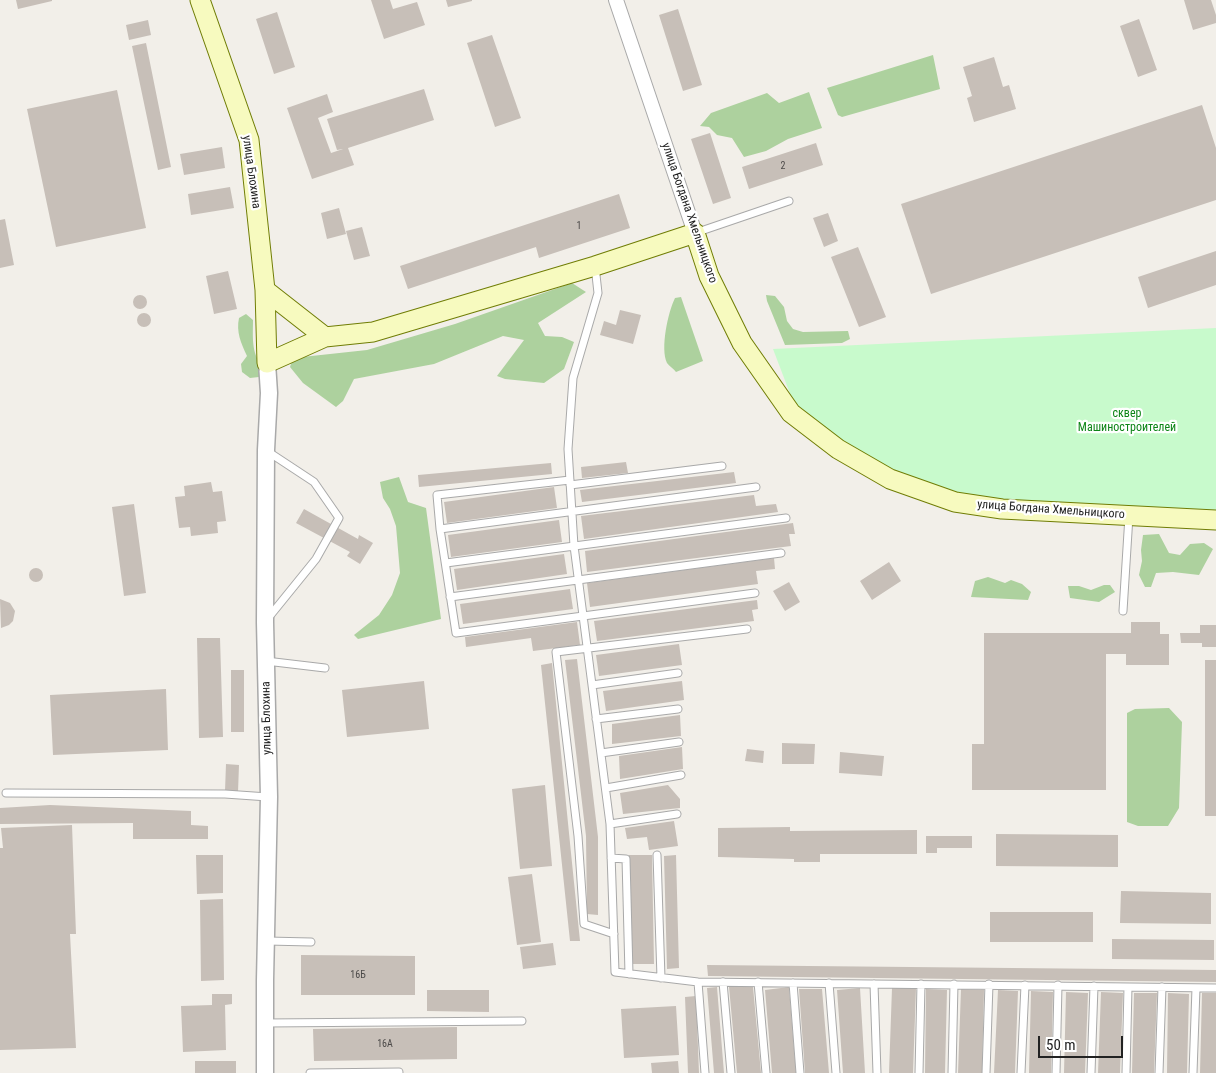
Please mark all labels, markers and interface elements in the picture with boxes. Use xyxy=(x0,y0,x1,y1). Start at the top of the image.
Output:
street label: улица Блохина xyxy=(239,135,263,209)
street label: улица Богдана Хмельницкого xyxy=(658,141,720,285)
house number: 2 xyxy=(781,160,785,172)
house number: 1 xyxy=(577,220,581,232)
park label: сквер Машиностроителей xyxy=(1078,407,1176,435)
street label: улица Богдана Хмельницкого xyxy=(977,498,1125,522)
street label: улица Блохина xyxy=(259,681,275,755)
house number: 16Б xyxy=(350,969,366,981)
scale bar xyxy=(1041,1026,1126,1058)
text: 50 m xyxy=(1046,1036,1076,1054)
house number: 16А xyxy=(377,1038,393,1050)

